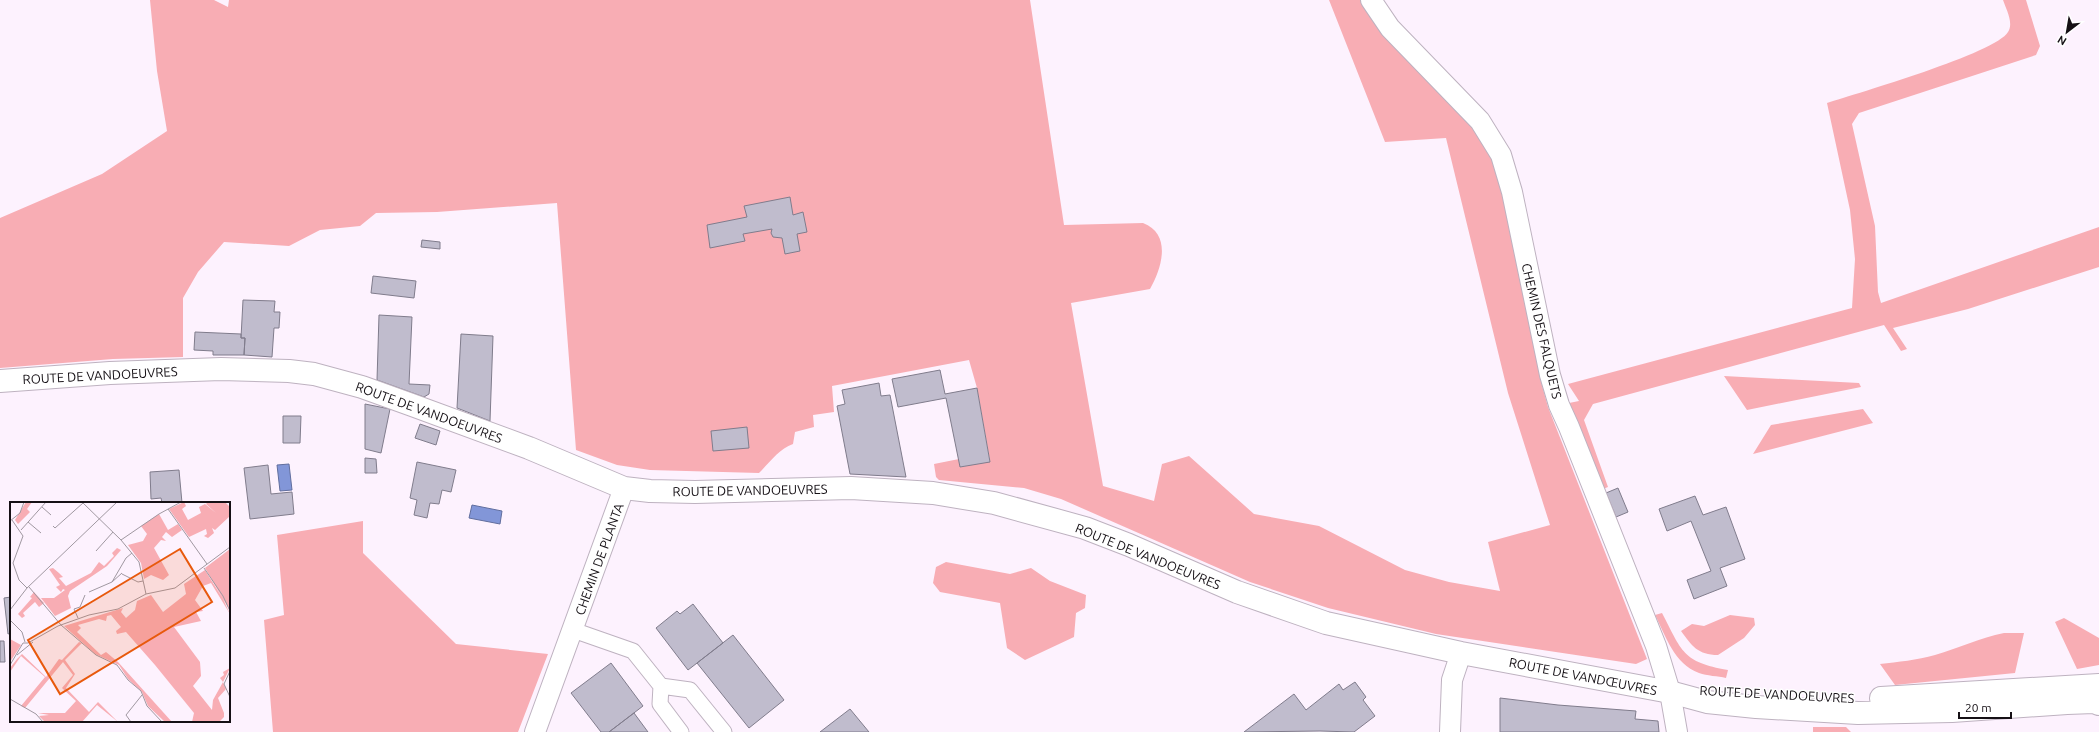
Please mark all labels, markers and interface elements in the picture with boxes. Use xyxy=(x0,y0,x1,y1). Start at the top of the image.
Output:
north arrow xyxy=(2047,12,2087,52)
text: N xyxy=(2055,33,2068,48)
street label: CHEMIN DES FALQUETS xyxy=(1519,262,1564,401)
street label: ROUTE DE VANDOEUVRES xyxy=(22,364,178,386)
street label: ROUTE DE VANDOEUVRES xyxy=(354,379,504,445)
street label: ROUTE DE VANDOEUVRES xyxy=(672,482,828,498)
street label: CHEMIN DE PLANTA xyxy=(572,501,626,617)
inset map xyxy=(10,502,230,722)
street label: ROUTE DE VANDOEUVRES xyxy=(1073,520,1223,592)
street label: ROUTE DE VANDŒUVRES xyxy=(1508,655,1658,697)
street label: ROUTE DE VANDOEUVRES xyxy=(1699,683,1855,705)
scale bar xyxy=(1959,694,2011,720)
text: 20 m xyxy=(1965,701,1992,714)

